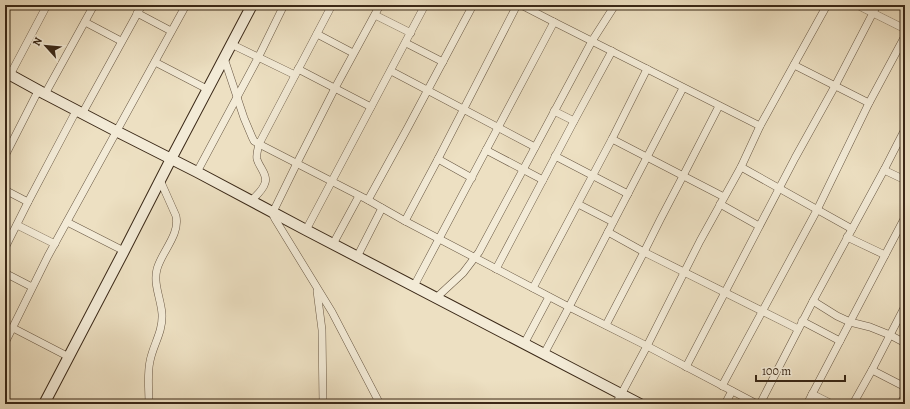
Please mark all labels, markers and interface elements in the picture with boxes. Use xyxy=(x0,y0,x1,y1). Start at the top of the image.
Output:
north arrow xyxy=(26,26,66,66)
text: N xyxy=(29,35,46,49)
scale bar xyxy=(756,357,845,383)
text: 100 m xyxy=(762,363,791,379)

